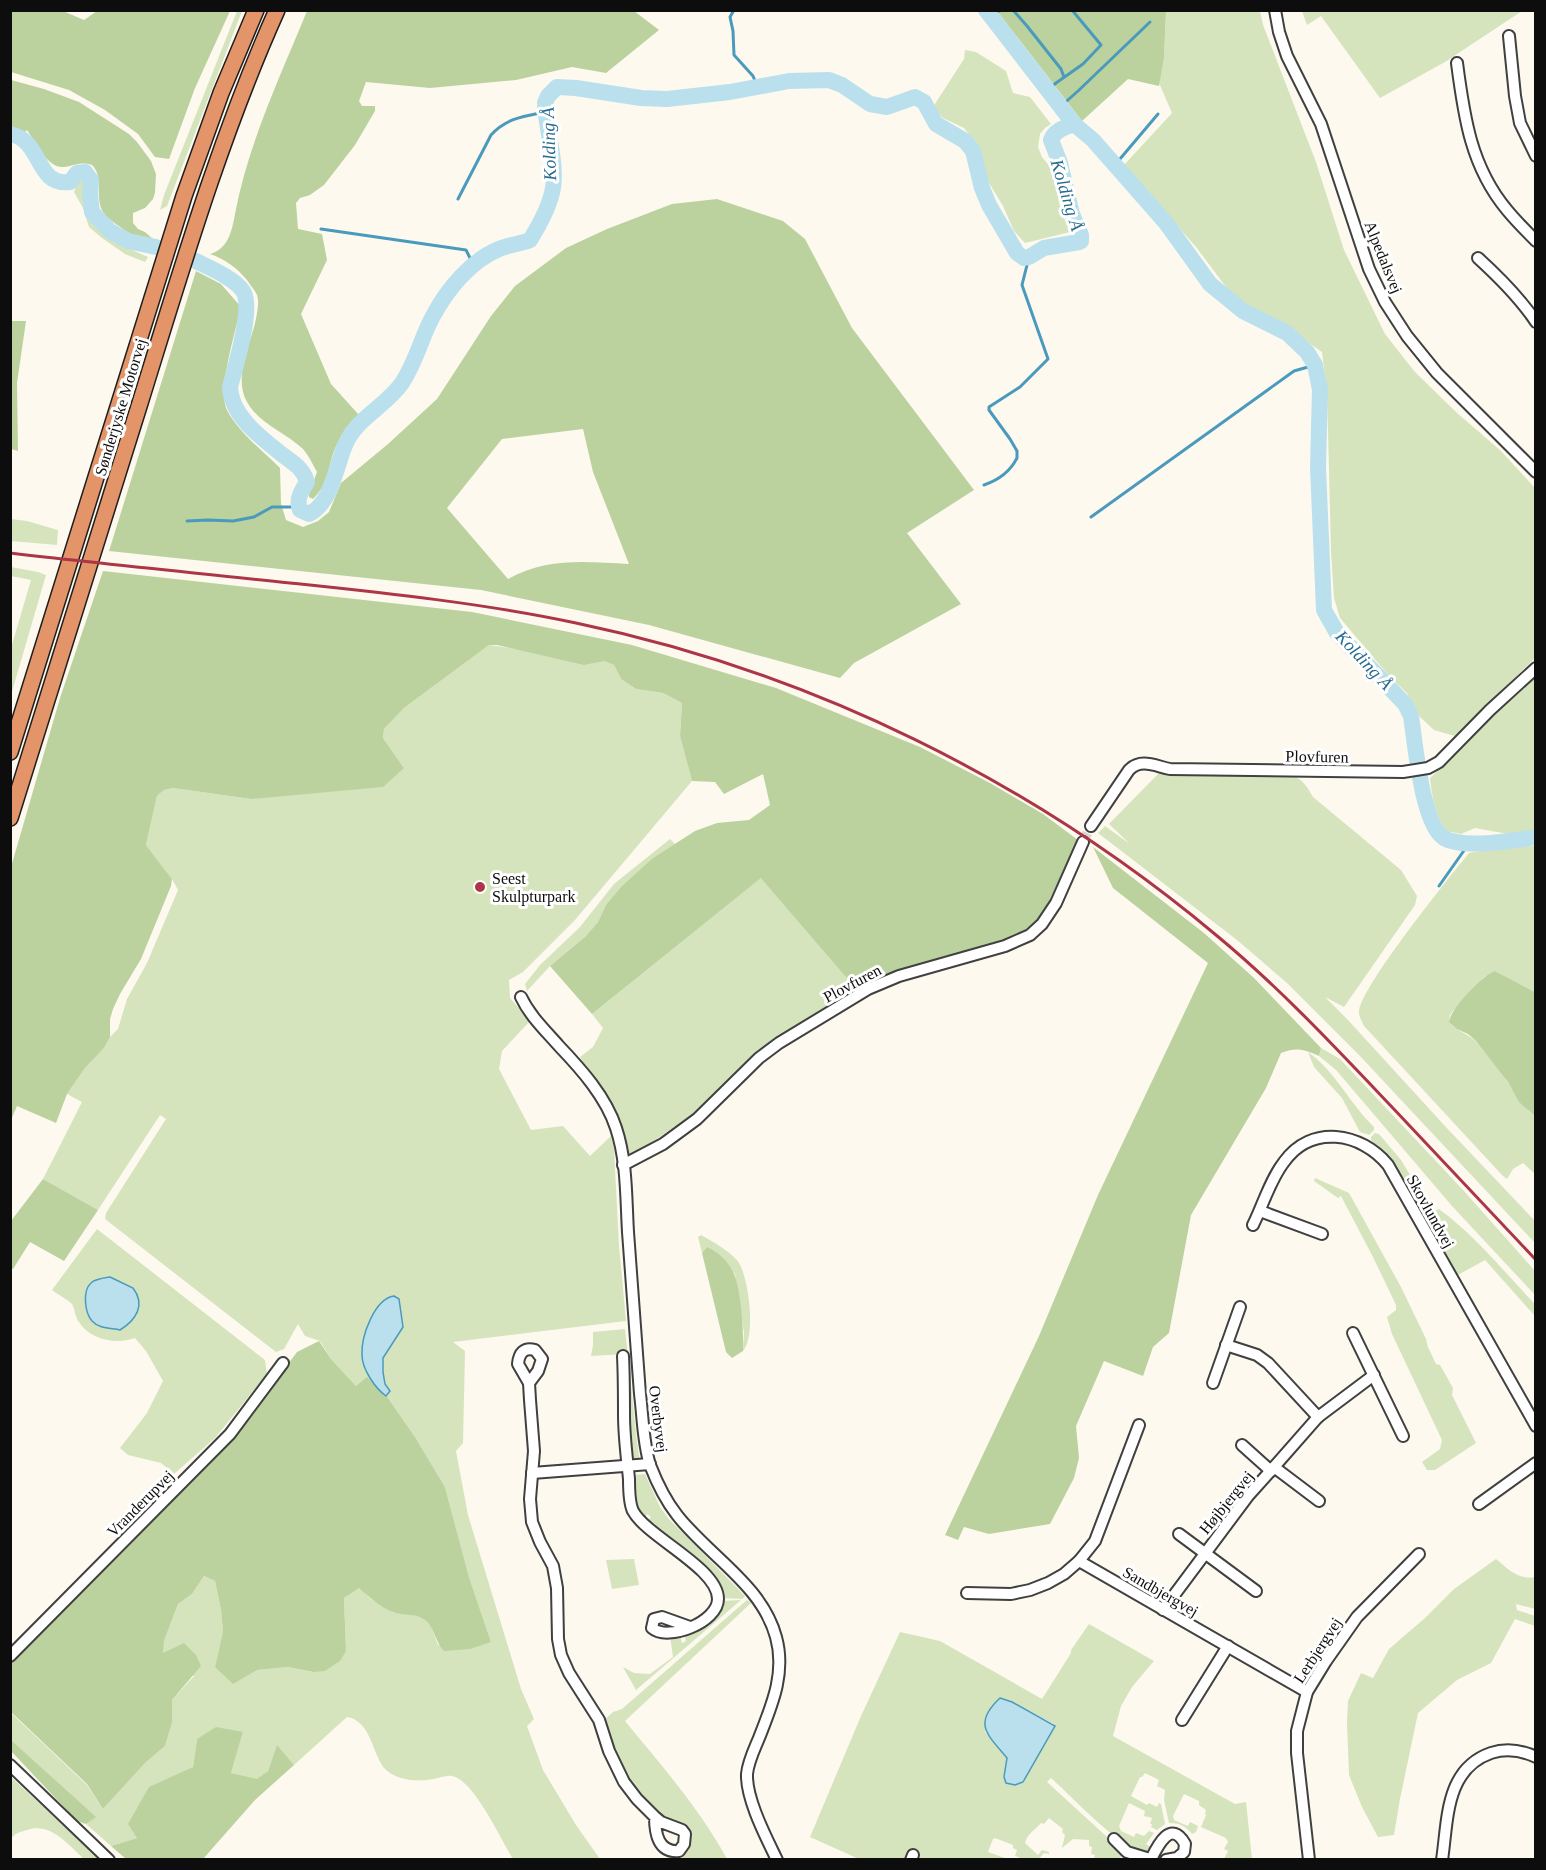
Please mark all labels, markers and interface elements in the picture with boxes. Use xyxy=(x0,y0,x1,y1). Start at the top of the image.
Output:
water label: Kolding Å xyxy=(538,106,560,182)
water label: Kolding Å xyxy=(1046,156,1088,234)
street label: Alpedalsvej xyxy=(1360,219,1406,296)
street label: Sønderjyske Motorvej xyxy=(91,336,150,478)
water label: Kolding Å xyxy=(1331,626,1397,694)
street label: Plovfuren xyxy=(1285,747,1349,766)
place label: Seest Skulpturpark xyxy=(492,870,576,906)
marker: Seest Skulpturpark xyxy=(473,880,487,894)
street label: Plovfuren xyxy=(820,961,884,1006)
street label: Skovlundvej xyxy=(1403,1172,1458,1251)
street label: Overbyvej xyxy=(645,1385,671,1454)
street label: Vranderupvej xyxy=(104,1467,178,1541)
street label: Højbjergvej xyxy=(1196,1467,1258,1538)
street label: Sandbjergvej xyxy=(1120,1563,1201,1621)
street label: Lerbjergvej xyxy=(1290,1614,1346,1687)

